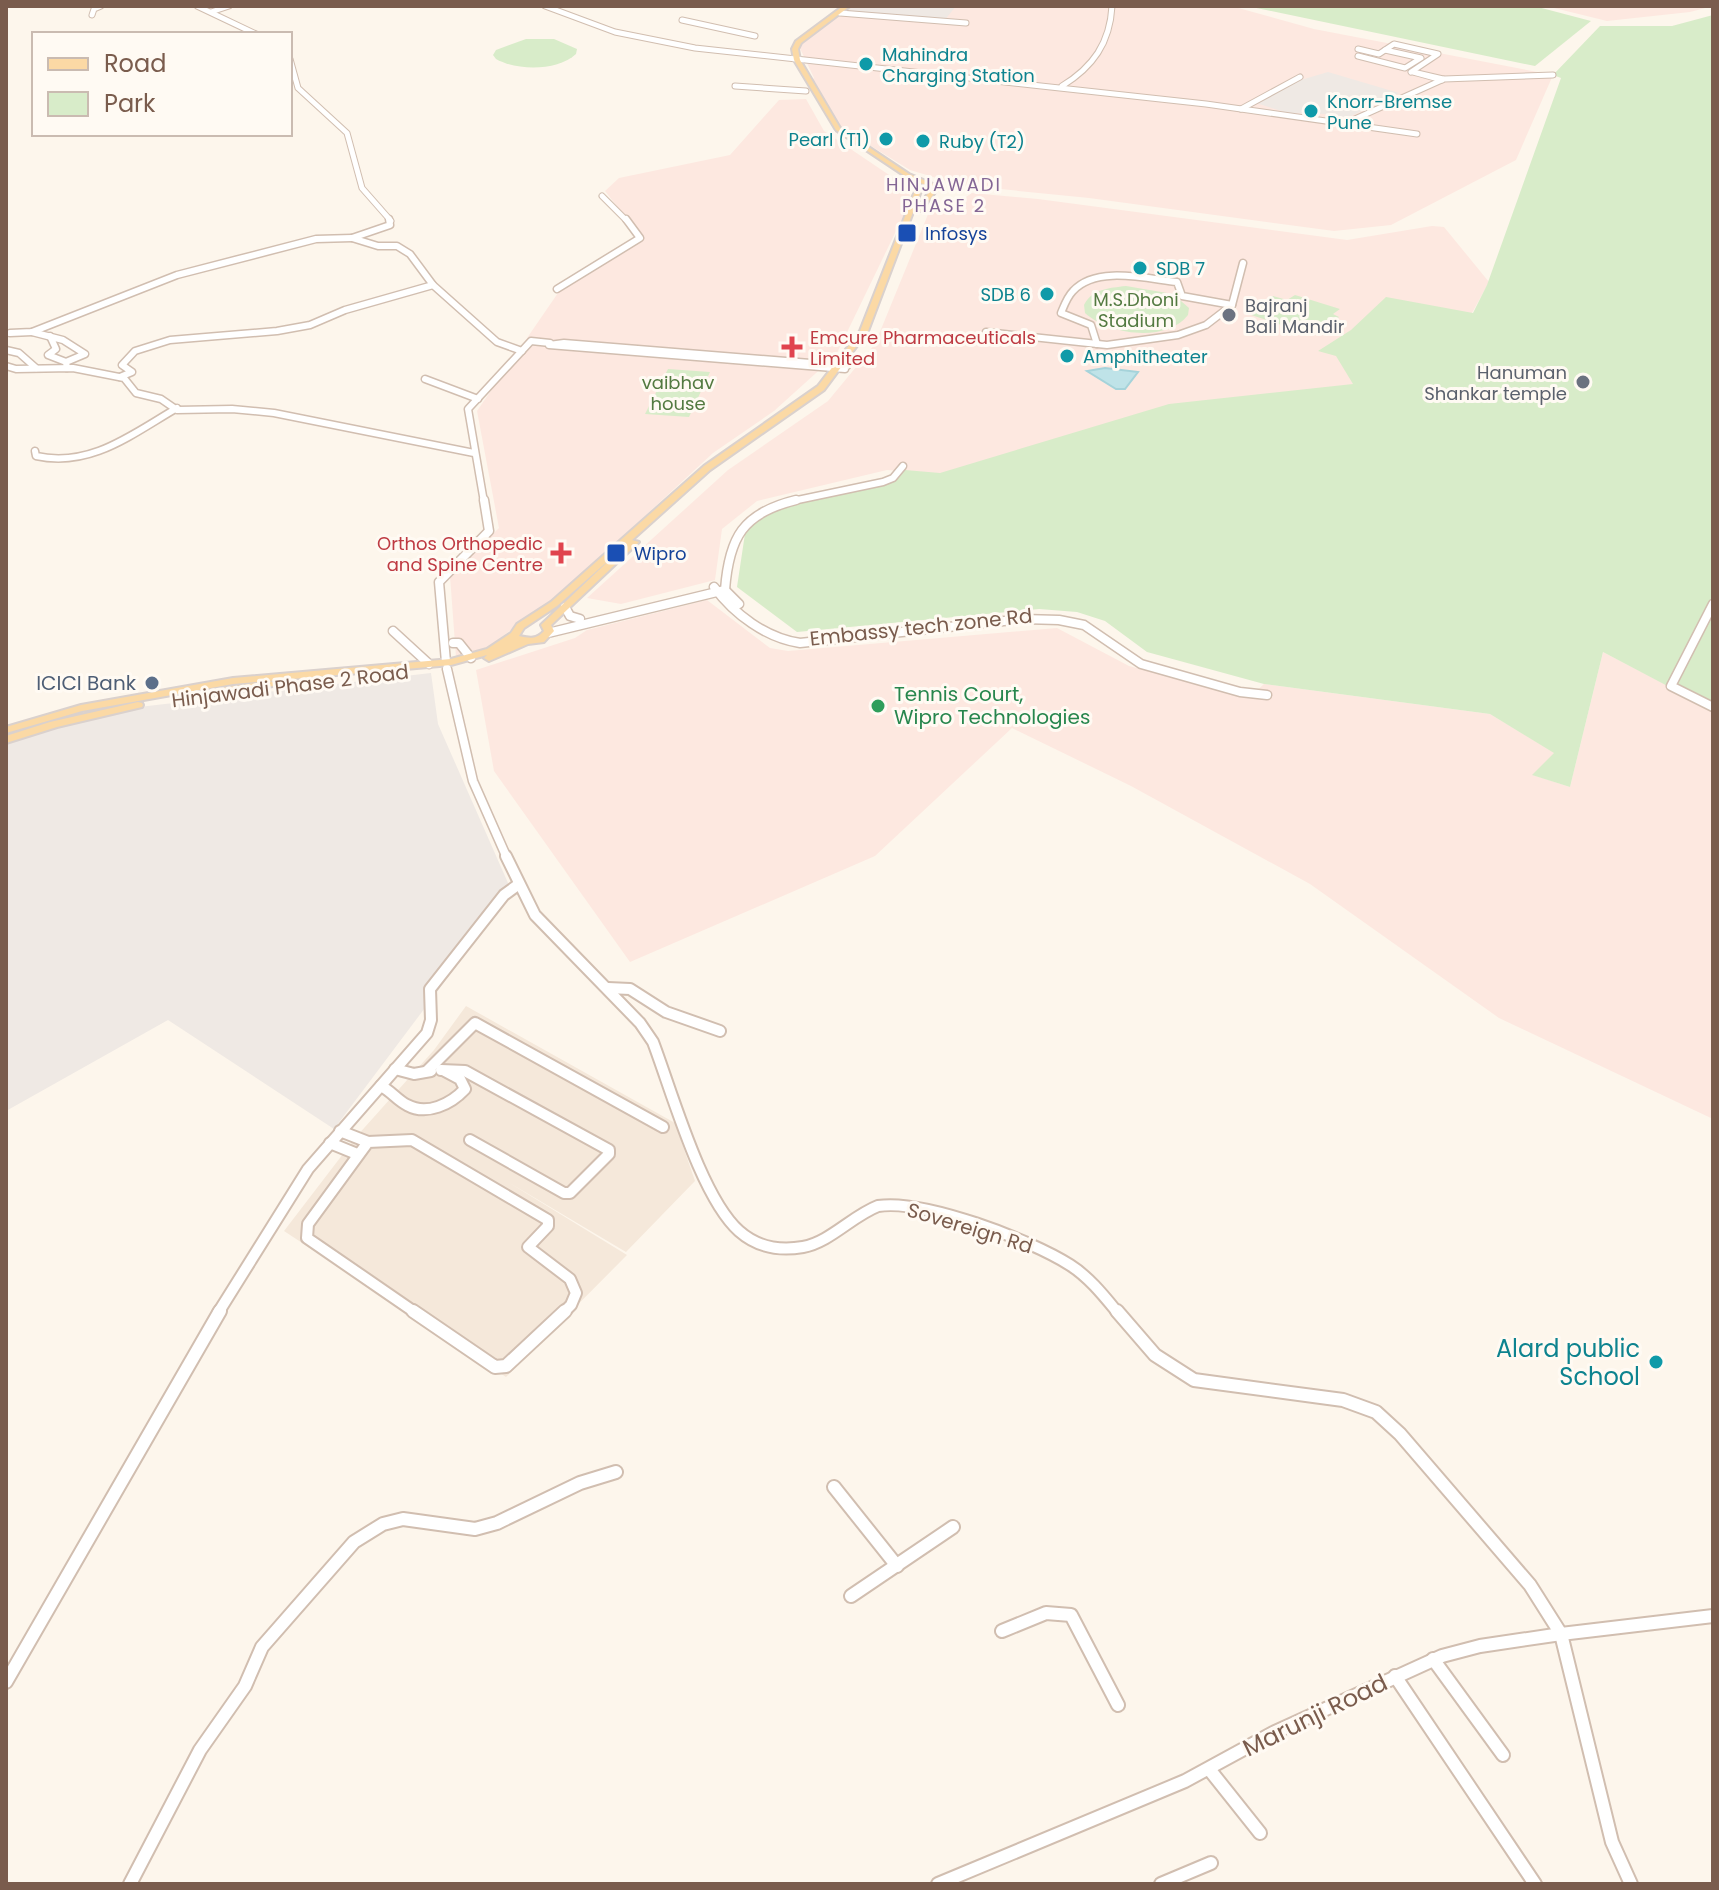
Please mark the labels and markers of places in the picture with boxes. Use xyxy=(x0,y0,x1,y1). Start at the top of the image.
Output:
place label: Mahindra Charging Station xyxy=(882,42,1035,88)
marker: Mahindra Charging Station xyxy=(857,55,875,73)
place label: Knorr-Bremse Pune xyxy=(1327,89,1452,135)
marker: Knorr-Bremse Pune xyxy=(1302,102,1320,120)
place label: Pearl (T1) xyxy=(788,127,870,152)
place label: Ruby (T2) xyxy=(939,129,1025,154)
marker: Pearl (T1) xyxy=(877,130,895,148)
marker: Ruby (T2) xyxy=(914,132,932,150)
place label: Infosys xyxy=(925,221,987,246)
marker: Infosys xyxy=(896,222,918,244)
place label: SDB 7 xyxy=(1156,256,1205,281)
marker: SDB 7 xyxy=(1131,259,1149,277)
place label: SDB 6 xyxy=(980,282,1031,307)
marker: SDB 6 xyxy=(1038,285,1056,303)
place label: Bajranj Bali Mandir xyxy=(1245,293,1345,339)
marker: Bajranj Bali Mandir xyxy=(1220,306,1238,324)
place label: Emcure Pharmaceuticals Limited xyxy=(810,325,1036,371)
marker: Emcure Pharmaceuticals Limited xyxy=(781,336,803,358)
place label: Amphitheater xyxy=(1083,344,1208,369)
marker: Amphitheater xyxy=(1058,347,1076,365)
place label: Hanuman Shankar temple xyxy=(1424,360,1567,406)
marker: Hanuman Shankar temple xyxy=(1574,373,1592,391)
place label: Orthos Orthopedic and Spine Centre xyxy=(377,531,543,577)
place label: Wipro xyxy=(634,541,686,566)
marker: Orthos Orthopedic and Spine Centre xyxy=(550,542,572,564)
marker: Wipro xyxy=(605,542,627,564)
place label: ICICI Bank xyxy=(36,669,137,697)
marker: ICICI Bank xyxy=(143,674,161,692)
place label: Tennis Court, Wipro Technologies xyxy=(894,680,1090,731)
marker: Tennis Court, Wipro Technologies xyxy=(869,697,887,715)
place label: Alard public School xyxy=(1496,1332,1640,1393)
marker: Alard public School xyxy=(1647,1353,1665,1371)

